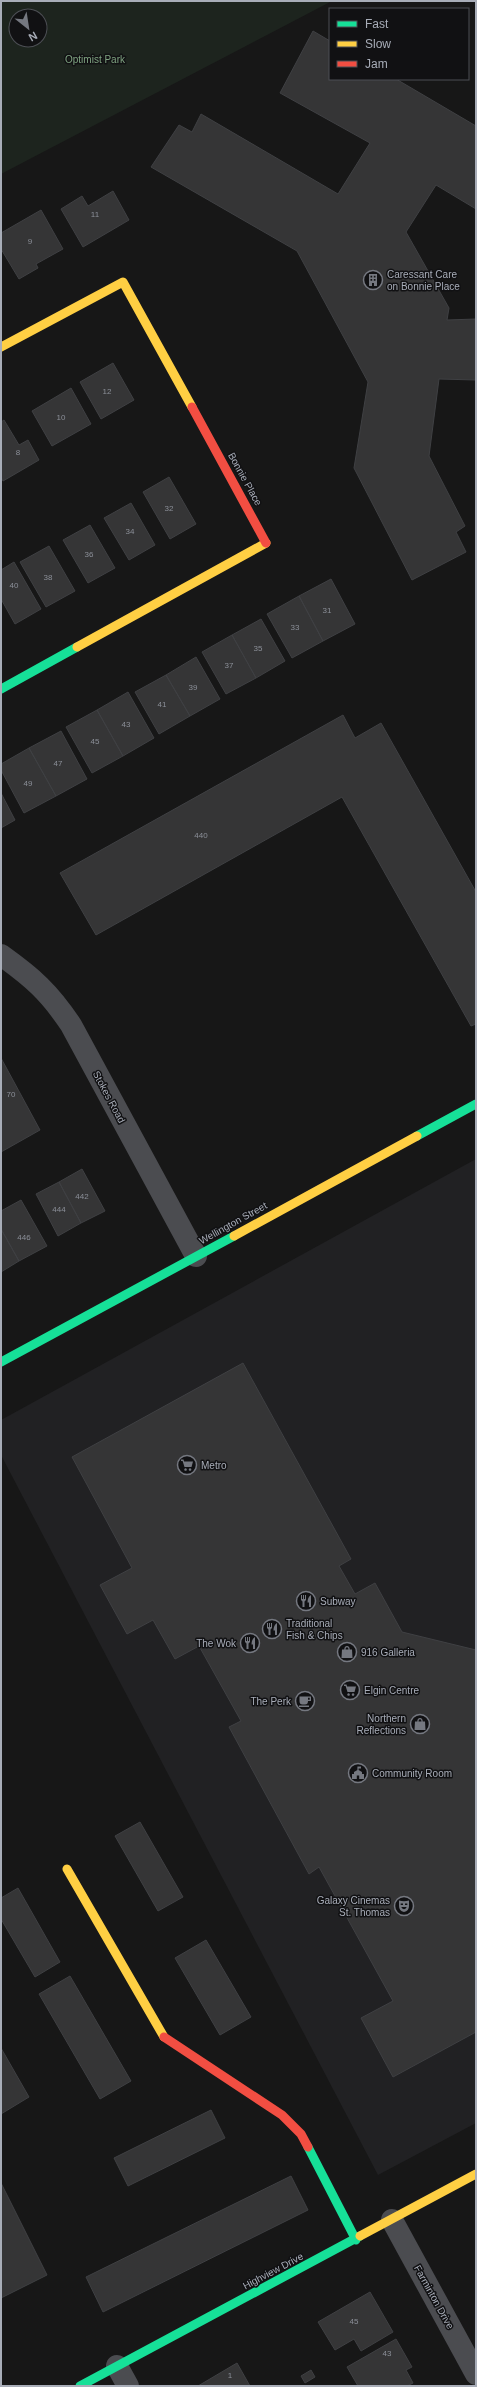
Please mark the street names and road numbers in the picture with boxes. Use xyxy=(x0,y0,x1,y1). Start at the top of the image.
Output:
street label: Bonnie Place xyxy=(226,451,264,508)
street label: Stokes Road xyxy=(91,1069,127,1125)
street label: Wellington Street xyxy=(197,1200,269,1246)
street label: Highview Drive xyxy=(241,2250,305,2292)
street label: Farminton Drive xyxy=(412,2263,456,2331)

